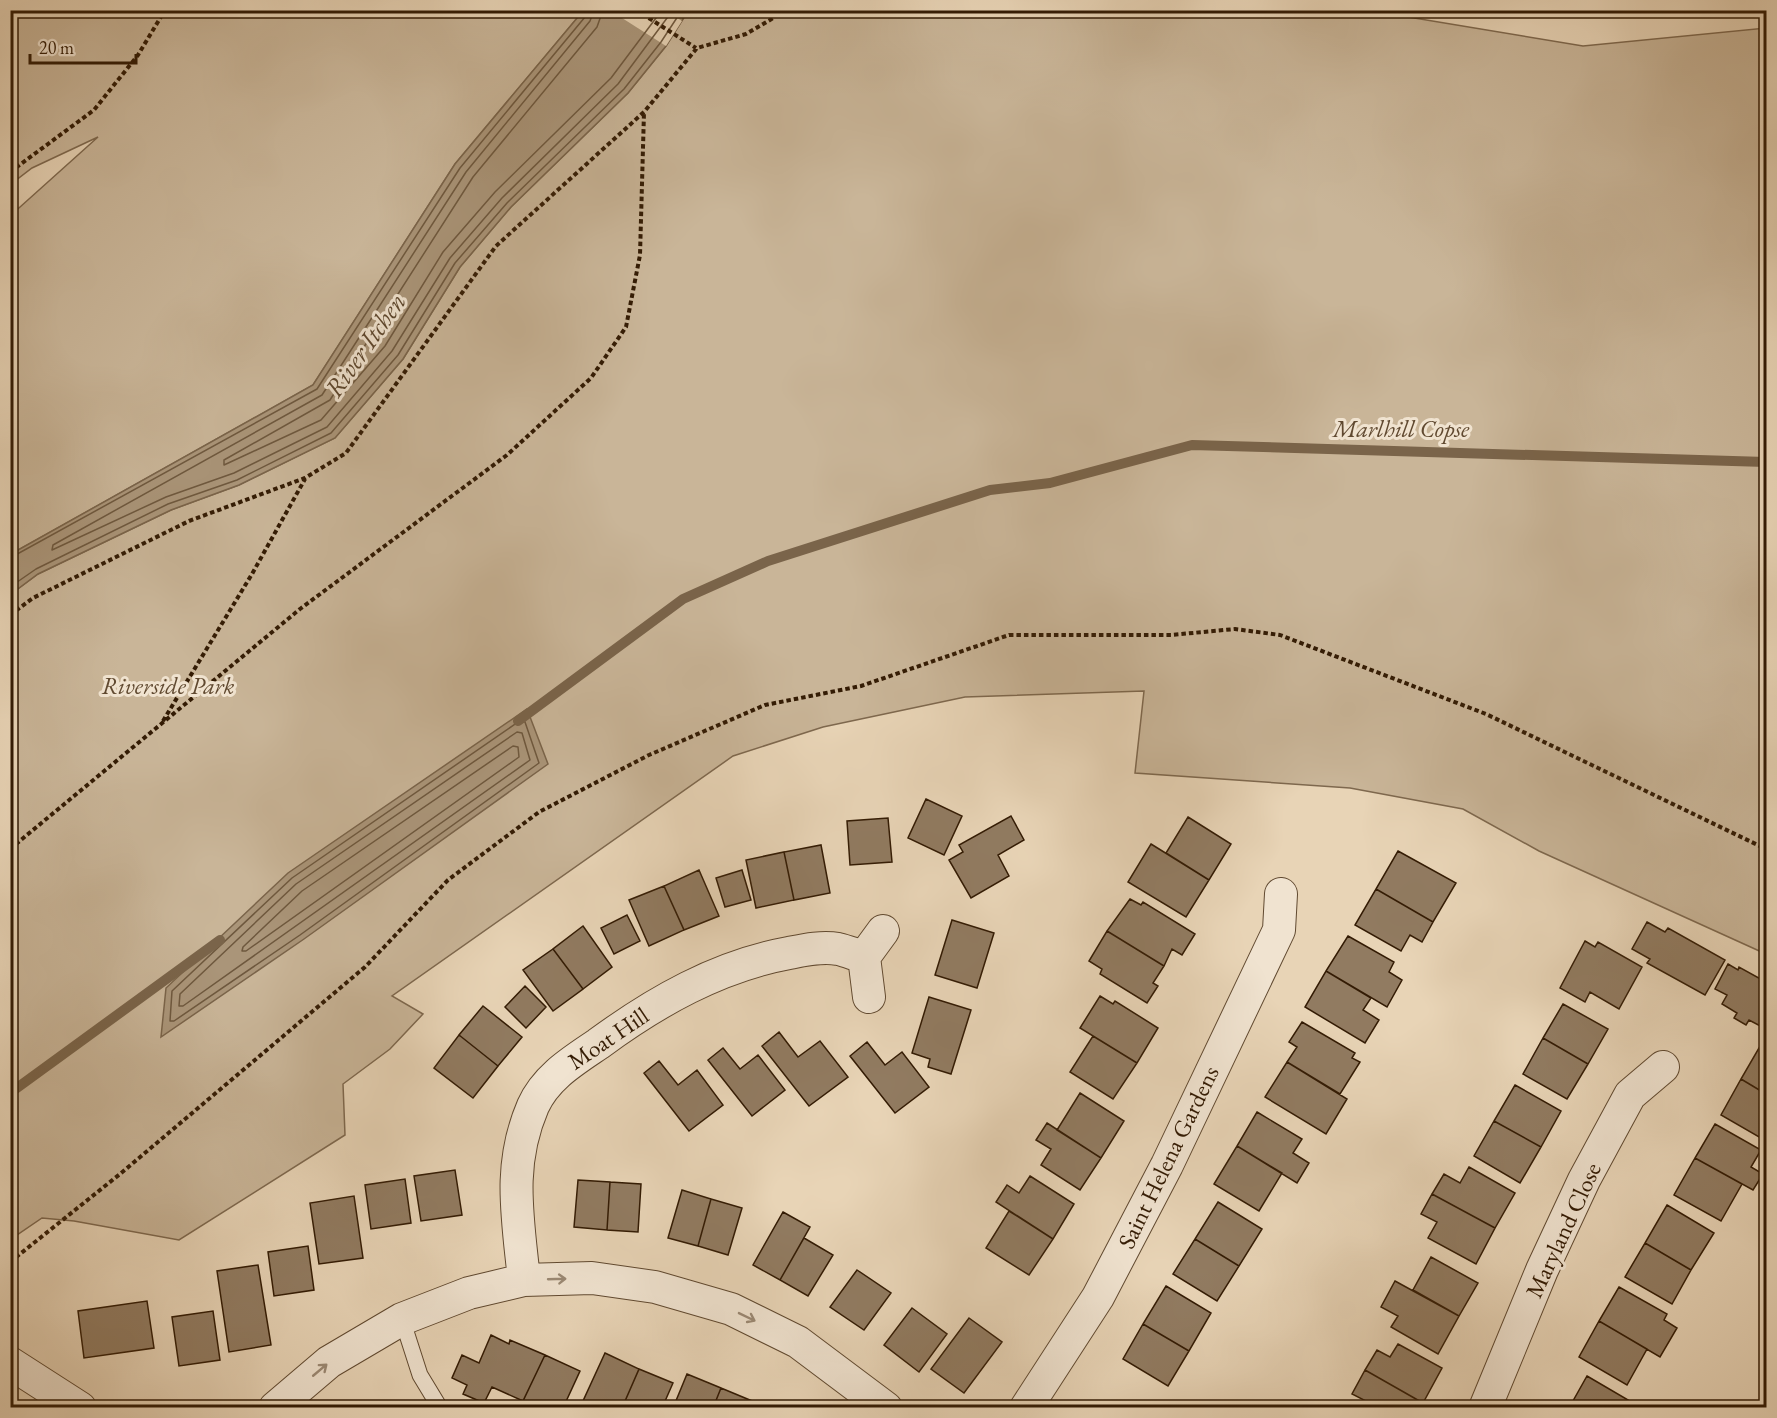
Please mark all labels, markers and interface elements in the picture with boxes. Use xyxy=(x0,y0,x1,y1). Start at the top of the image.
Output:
scale bar xyxy=(30,27,136,65)
text: 20 m xyxy=(39,36,74,59)
water label: River Itchen xyxy=(317,286,413,404)
park label: Marlhill Copse xyxy=(1331,413,1470,444)
park label: Riverside Park xyxy=(101,670,235,701)
street label: Moat Hill xyxy=(561,999,655,1076)
street label: Saint Helena Gardens xyxy=(1110,1061,1226,1253)
street label: Maryland Close xyxy=(1518,1157,1608,1303)
one-way arrow xyxy=(547,1274,567,1285)
one-way arrow xyxy=(737,1311,755,1323)
one-way arrow xyxy=(312,1363,328,1376)

